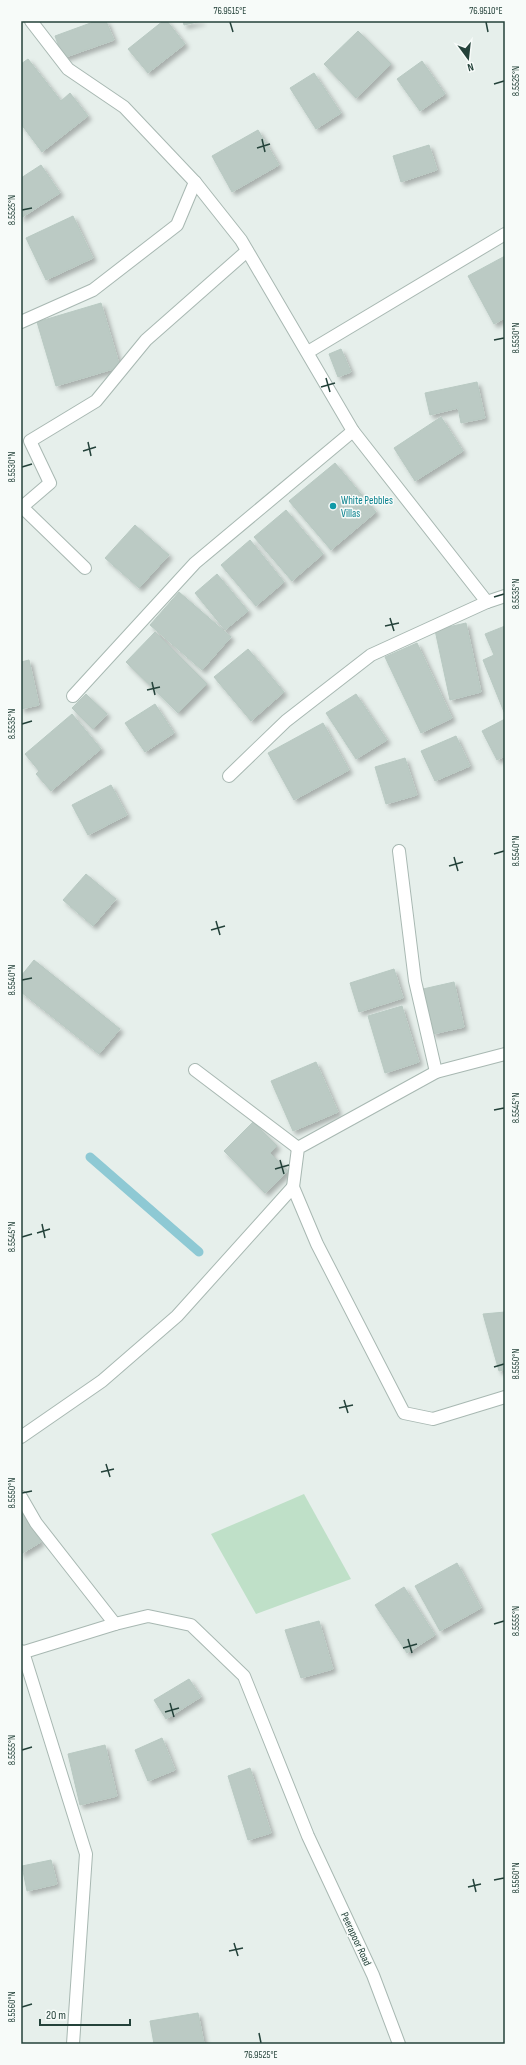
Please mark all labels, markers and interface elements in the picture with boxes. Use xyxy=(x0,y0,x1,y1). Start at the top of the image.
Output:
text: 76.9515°E xyxy=(214,5,246,17)
text: 76.9510°E xyxy=(469,5,503,17)
north arrow xyxy=(448,38,488,78)
text: N xyxy=(466,60,475,74)
text: 8.5525°N xyxy=(510,66,522,96)
text: 8.5525°N xyxy=(6,195,18,225)
text: 8.5530°N xyxy=(510,323,522,353)
text: 8.5530°N xyxy=(6,452,18,482)
place label: White Pebbles Villas xyxy=(341,494,393,520)
marker: White Pebbles Villas xyxy=(328,501,338,511)
text: 8.5535°N xyxy=(510,579,522,609)
text: 8.5535°N xyxy=(6,709,18,739)
text: 8.5540°N xyxy=(510,836,522,866)
text: 8.5540°N xyxy=(6,965,18,995)
text: 8.5545°N xyxy=(510,1093,522,1123)
text: 8.5545°N xyxy=(6,1222,18,1252)
text: 8.5550°N xyxy=(510,1349,522,1379)
text: 8.5550°N xyxy=(6,1478,18,1508)
text: 8.5555°N xyxy=(510,1606,522,1636)
text: 8.5555°N xyxy=(6,1735,18,1765)
text: 8.5560°N xyxy=(510,1862,522,1894)
street label: Peerapoor Road xyxy=(338,1910,374,1968)
text: 8.5560°N xyxy=(6,1991,18,2023)
scale bar xyxy=(40,2001,130,2027)
text: 20 m xyxy=(46,2008,66,2023)
text: 76.9525°E xyxy=(244,2049,278,2061)

